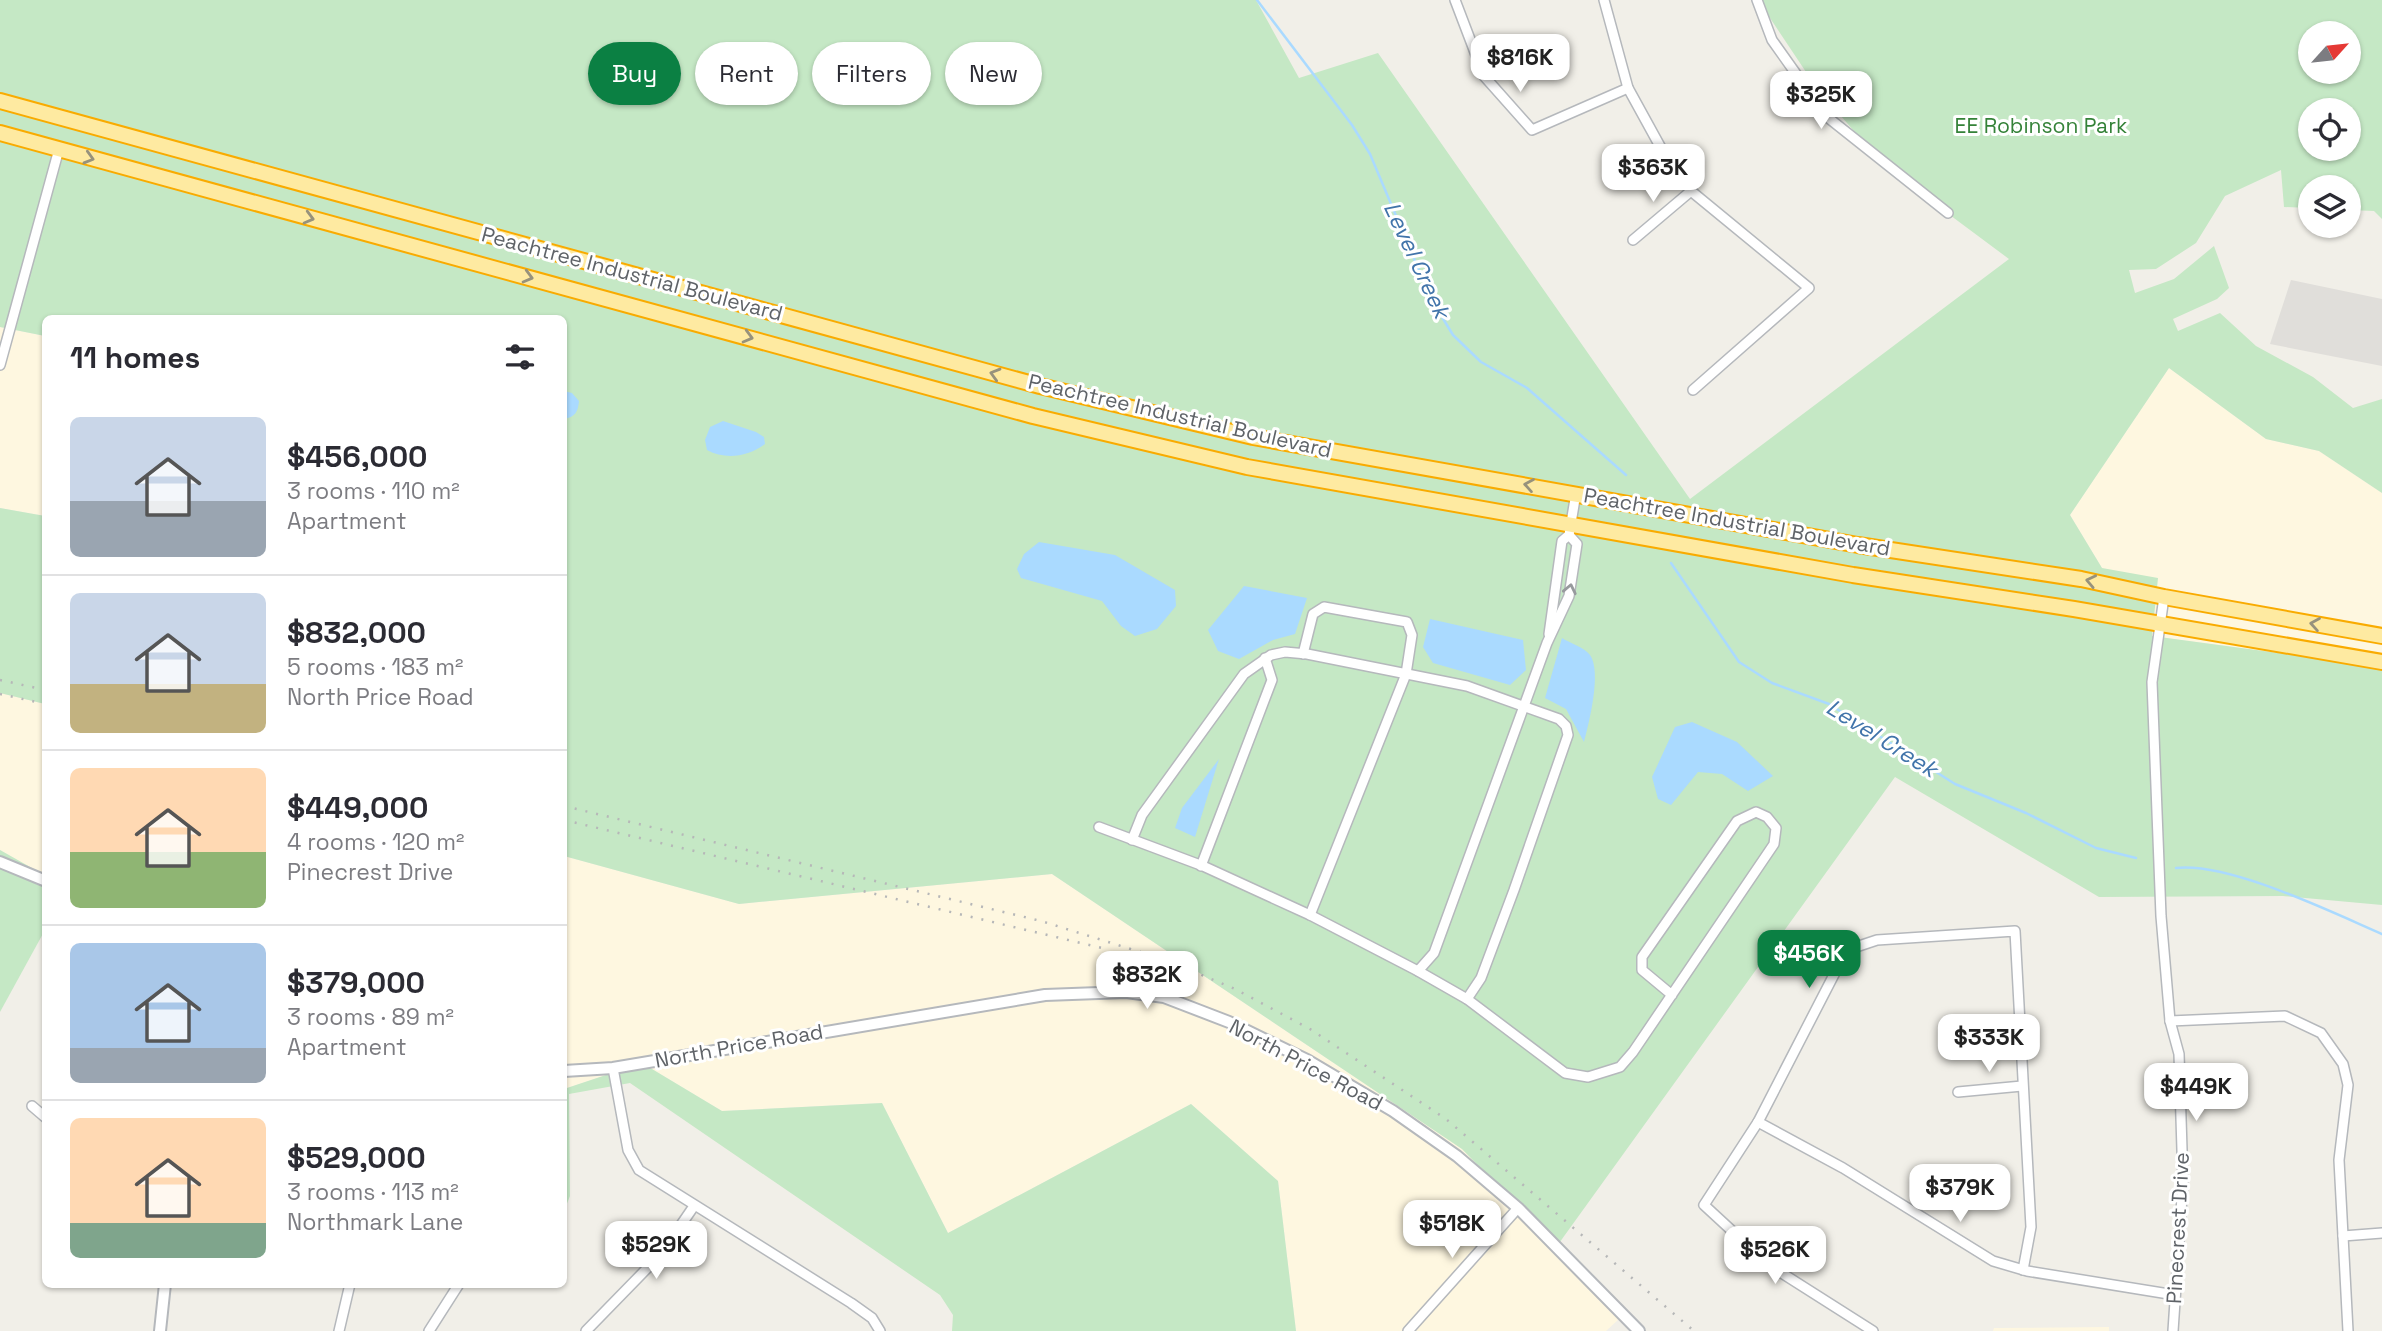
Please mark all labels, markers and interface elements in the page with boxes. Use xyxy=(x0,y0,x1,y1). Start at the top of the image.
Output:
north arrow xyxy=(2298,21,2361,84)
map controls xyxy=(2298,21,2361,238)
pin: $816K xyxy=(1471,34,1569,94)
chip: Buy xyxy=(588,42,681,105)
chip: Rent xyxy=(695,42,798,105)
chip: Filters xyxy=(812,42,931,105)
chip: New xyxy=(945,42,1042,105)
text: $816K xyxy=(1487,42,1553,72)
pin: $325K xyxy=(1772,72,1870,131)
text: $325K xyxy=(1786,79,1856,109)
button: locate xyxy=(2298,98,2361,161)
park label: EE Robinson Park xyxy=(1955,112,2127,139)
pin: $363K xyxy=(1604,144,1702,204)
one-way arrow xyxy=(83,150,95,165)
text: $363K xyxy=(1618,152,1688,182)
button: layers xyxy=(2298,175,2361,238)
water label: Level Creek xyxy=(1377,197,1458,326)
one-way arrow xyxy=(302,210,314,224)
street label: Peachtree Industrial Boulevard xyxy=(479,220,786,327)
one-way arrow xyxy=(522,269,534,283)
one-way arrow xyxy=(742,328,754,343)
text: 11 homes xyxy=(70,338,200,377)
icon: filters xyxy=(501,338,539,376)
one-way arrow xyxy=(989,367,1001,382)
street label: Peachtree Industrial Boulevard xyxy=(1026,367,1334,464)
text: $456,000 xyxy=(287,437,428,476)
icon: home xyxy=(126,445,210,529)
text: 3 rooms · 110 m² xyxy=(287,476,460,506)
one-way arrow xyxy=(1523,478,1535,493)
street label: Peachtree Industrial Boulevard xyxy=(1582,481,1892,562)
text: Apartment xyxy=(287,506,407,536)
one-way arrow xyxy=(2085,575,2097,589)
one-way arrow xyxy=(1561,584,1576,596)
text: $832,000 xyxy=(287,613,426,652)
one-way arrow xyxy=(2309,617,2321,632)
icon: home xyxy=(126,621,210,705)
text: 5 rooms · 183 m² xyxy=(287,652,463,682)
text: North Price Road xyxy=(287,682,474,712)
water label: Level Creek xyxy=(1821,692,1945,785)
text: $449,000 xyxy=(287,788,428,827)
icon: home xyxy=(126,796,210,880)
text: 4 rooms · 120 m² xyxy=(287,827,464,857)
text: Pinecrest Drive xyxy=(287,857,453,887)
pin: $456K xyxy=(1760,930,1858,990)
text: $456K xyxy=(1774,938,1844,968)
pin: $832K xyxy=(1098,951,1196,1011)
text: $832K xyxy=(1112,959,1182,989)
text: $379,000 xyxy=(287,963,425,1002)
icon: home xyxy=(126,971,210,1055)
text: 3 rooms · 89 m² xyxy=(287,1002,454,1032)
street label: North Price Road xyxy=(1225,1013,1388,1116)
pin: $333K xyxy=(1940,1014,2038,1074)
street label: North Price Road xyxy=(653,1017,825,1074)
text: $333K xyxy=(1954,1022,2024,1052)
text: Apartment xyxy=(287,1032,407,1062)
pin: $449K xyxy=(2147,1064,2245,1123)
text: $449K xyxy=(2160,1071,2232,1101)
text: $529,000 xyxy=(287,1138,426,1177)
icon: home xyxy=(126,1146,210,1230)
street label: Pinecrest Drive xyxy=(2160,1151,2195,1304)
pin: $379K xyxy=(1911,1164,2009,1224)
text: $379K xyxy=(1925,1172,1995,1202)
text: 3 rooms · 113 m² xyxy=(287,1177,459,1207)
pin: $518K xyxy=(1403,1200,1501,1260)
text: Northmark Lane xyxy=(287,1207,463,1237)
text: $518K xyxy=(1419,1208,1485,1238)
pin: $529K xyxy=(607,1222,705,1281)
pin: $526K xyxy=(1726,1226,1824,1286)
text: $529K xyxy=(621,1229,691,1259)
text: $526K xyxy=(1740,1234,1810,1264)

